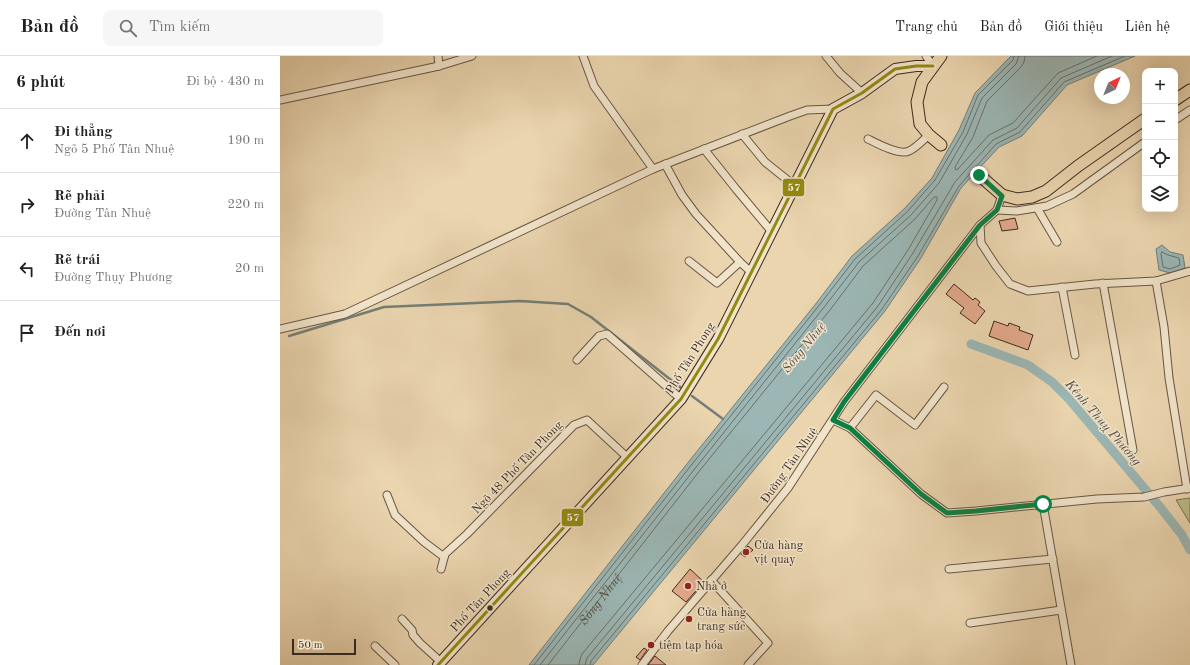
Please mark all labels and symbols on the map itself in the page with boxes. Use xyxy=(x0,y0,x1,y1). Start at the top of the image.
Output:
north arrow xyxy=(1094,68,1130,104)
route end xyxy=(970,166,988,184)
line badge: 57 xyxy=(782,178,805,197)
text: 57 xyxy=(788,183,800,194)
street label: Phố Tân Phong xyxy=(663,320,718,396)
water label: Sông Nhuệ xyxy=(780,320,829,376)
water label: Kênh Thuỵ Phương xyxy=(1062,377,1143,468)
street label: Ngõ 48 Phố Tân Phong xyxy=(470,418,565,516)
street label: Đường Tân Nhuệ xyxy=(759,425,821,506)
route start xyxy=(1034,495,1052,513)
line badge: 57 xyxy=(561,508,584,527)
text: 57 xyxy=(567,513,579,524)
place label: Cửa hàng vịt quay xyxy=(754,540,804,566)
marker: Cửa hàng vịt quay xyxy=(741,547,751,557)
street label: Phố Tân Phong xyxy=(448,566,513,635)
water label: Sông Nhuệ xyxy=(577,571,625,628)
marker: Nhà ở xyxy=(683,581,693,591)
place label: Nhà ở xyxy=(696,581,727,593)
unlabelled marker xyxy=(485,603,495,613)
place label: Cửa hàng trang sức xyxy=(697,607,747,633)
marker: Cửa hàng trang sức xyxy=(684,614,694,624)
scale bar xyxy=(292,637,356,656)
marker: tiệm tạp hóa xyxy=(646,640,656,650)
place label: tiệm tạp hóa xyxy=(659,640,723,652)

